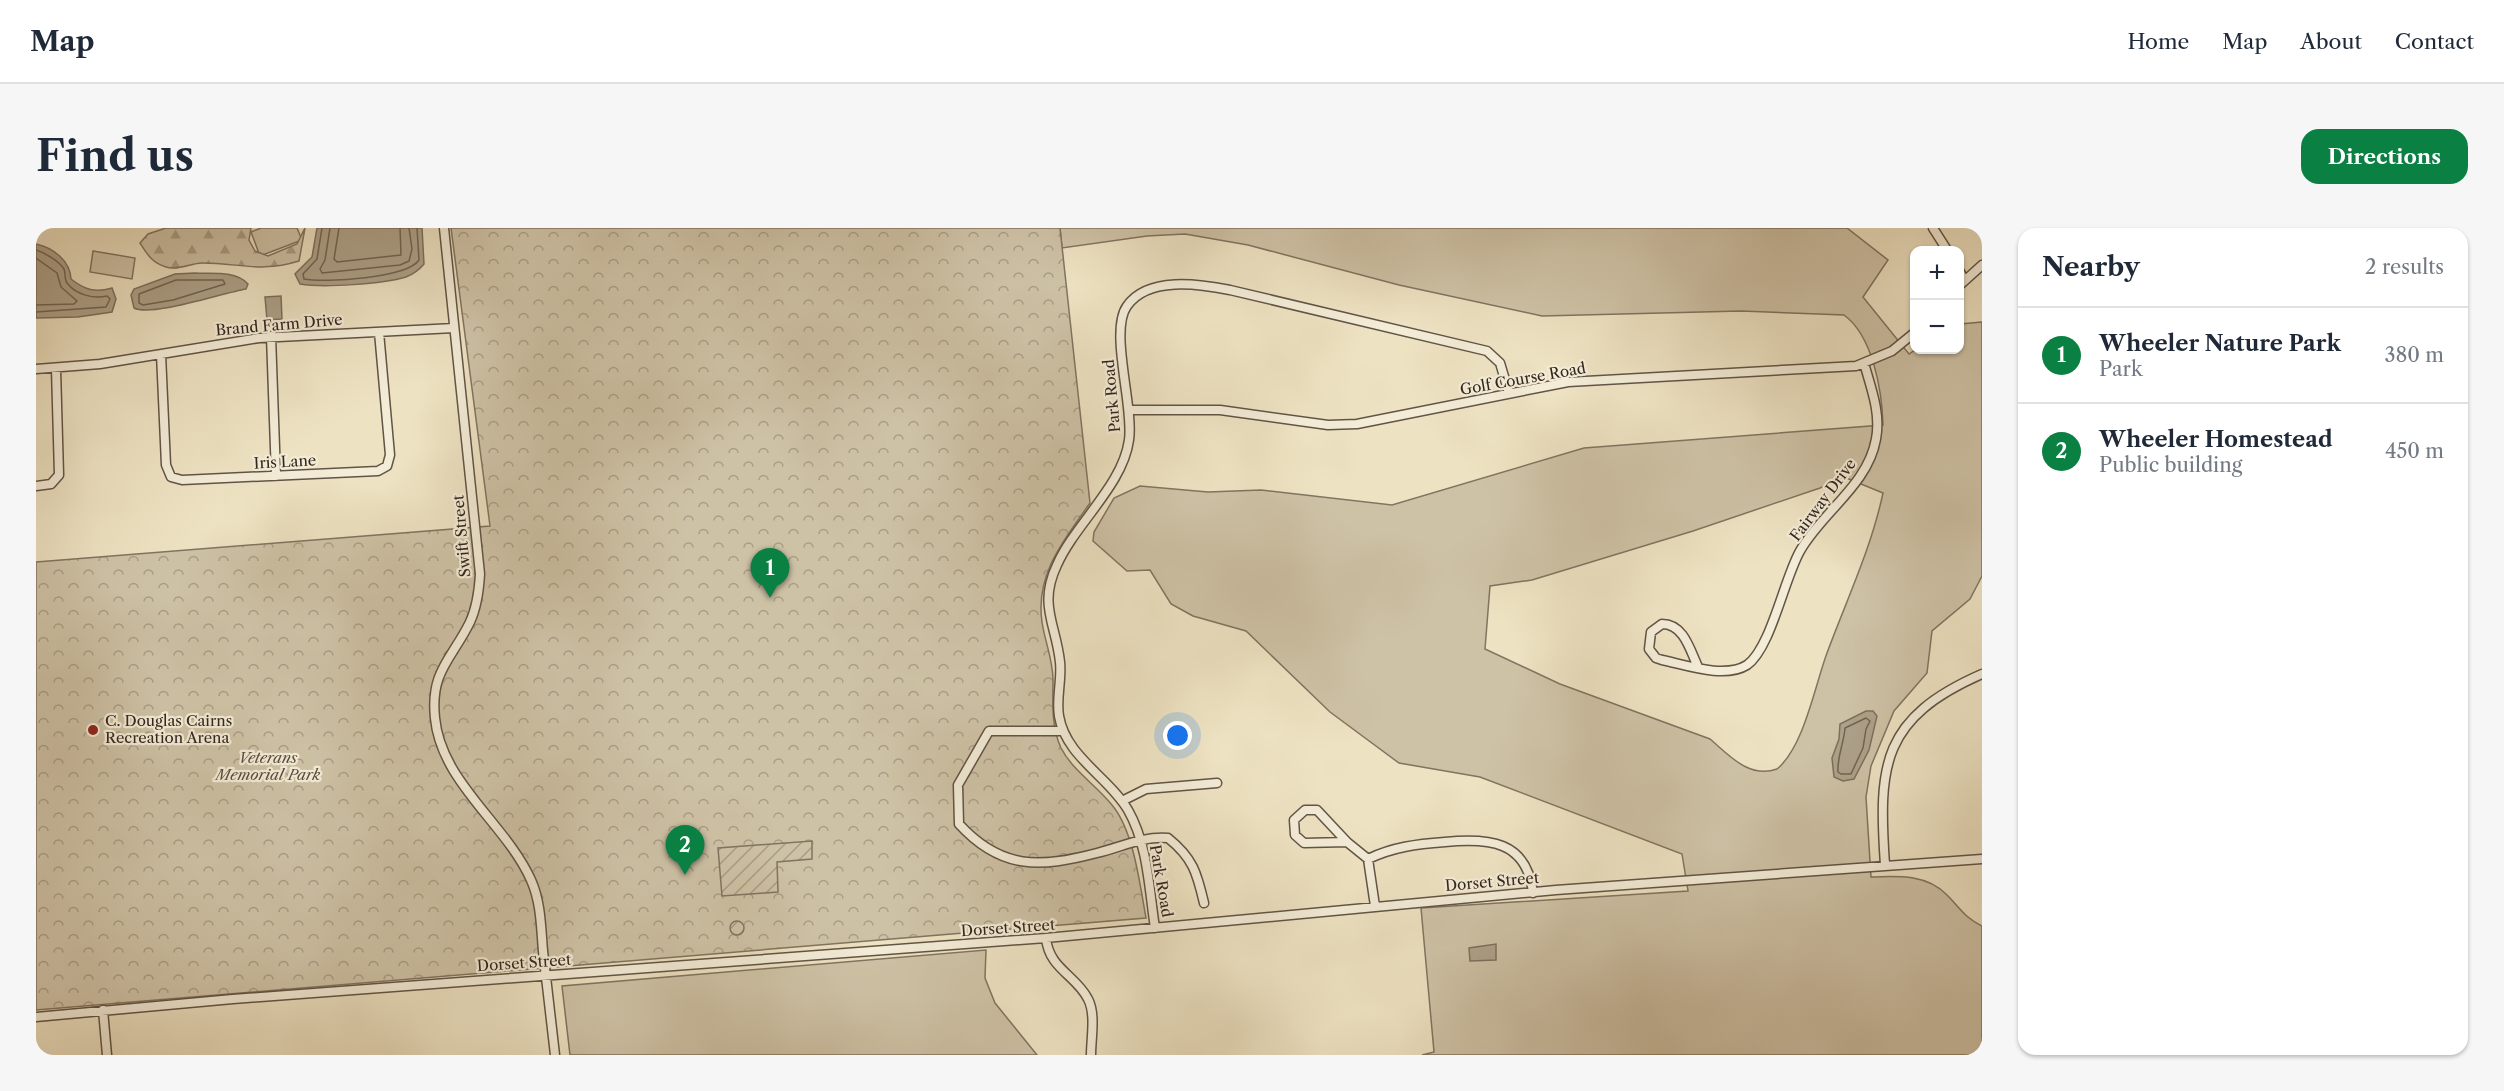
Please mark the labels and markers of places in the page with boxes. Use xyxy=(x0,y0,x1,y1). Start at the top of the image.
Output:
pin: 1 xyxy=(750,548,790,598)
place label: C. Douglas Cairns Recreation Arena xyxy=(105,711,232,747)
marker: C. Douglas Cairns Recreation Arena xyxy=(86,723,100,737)
pin: 2 xyxy=(666,826,704,875)

